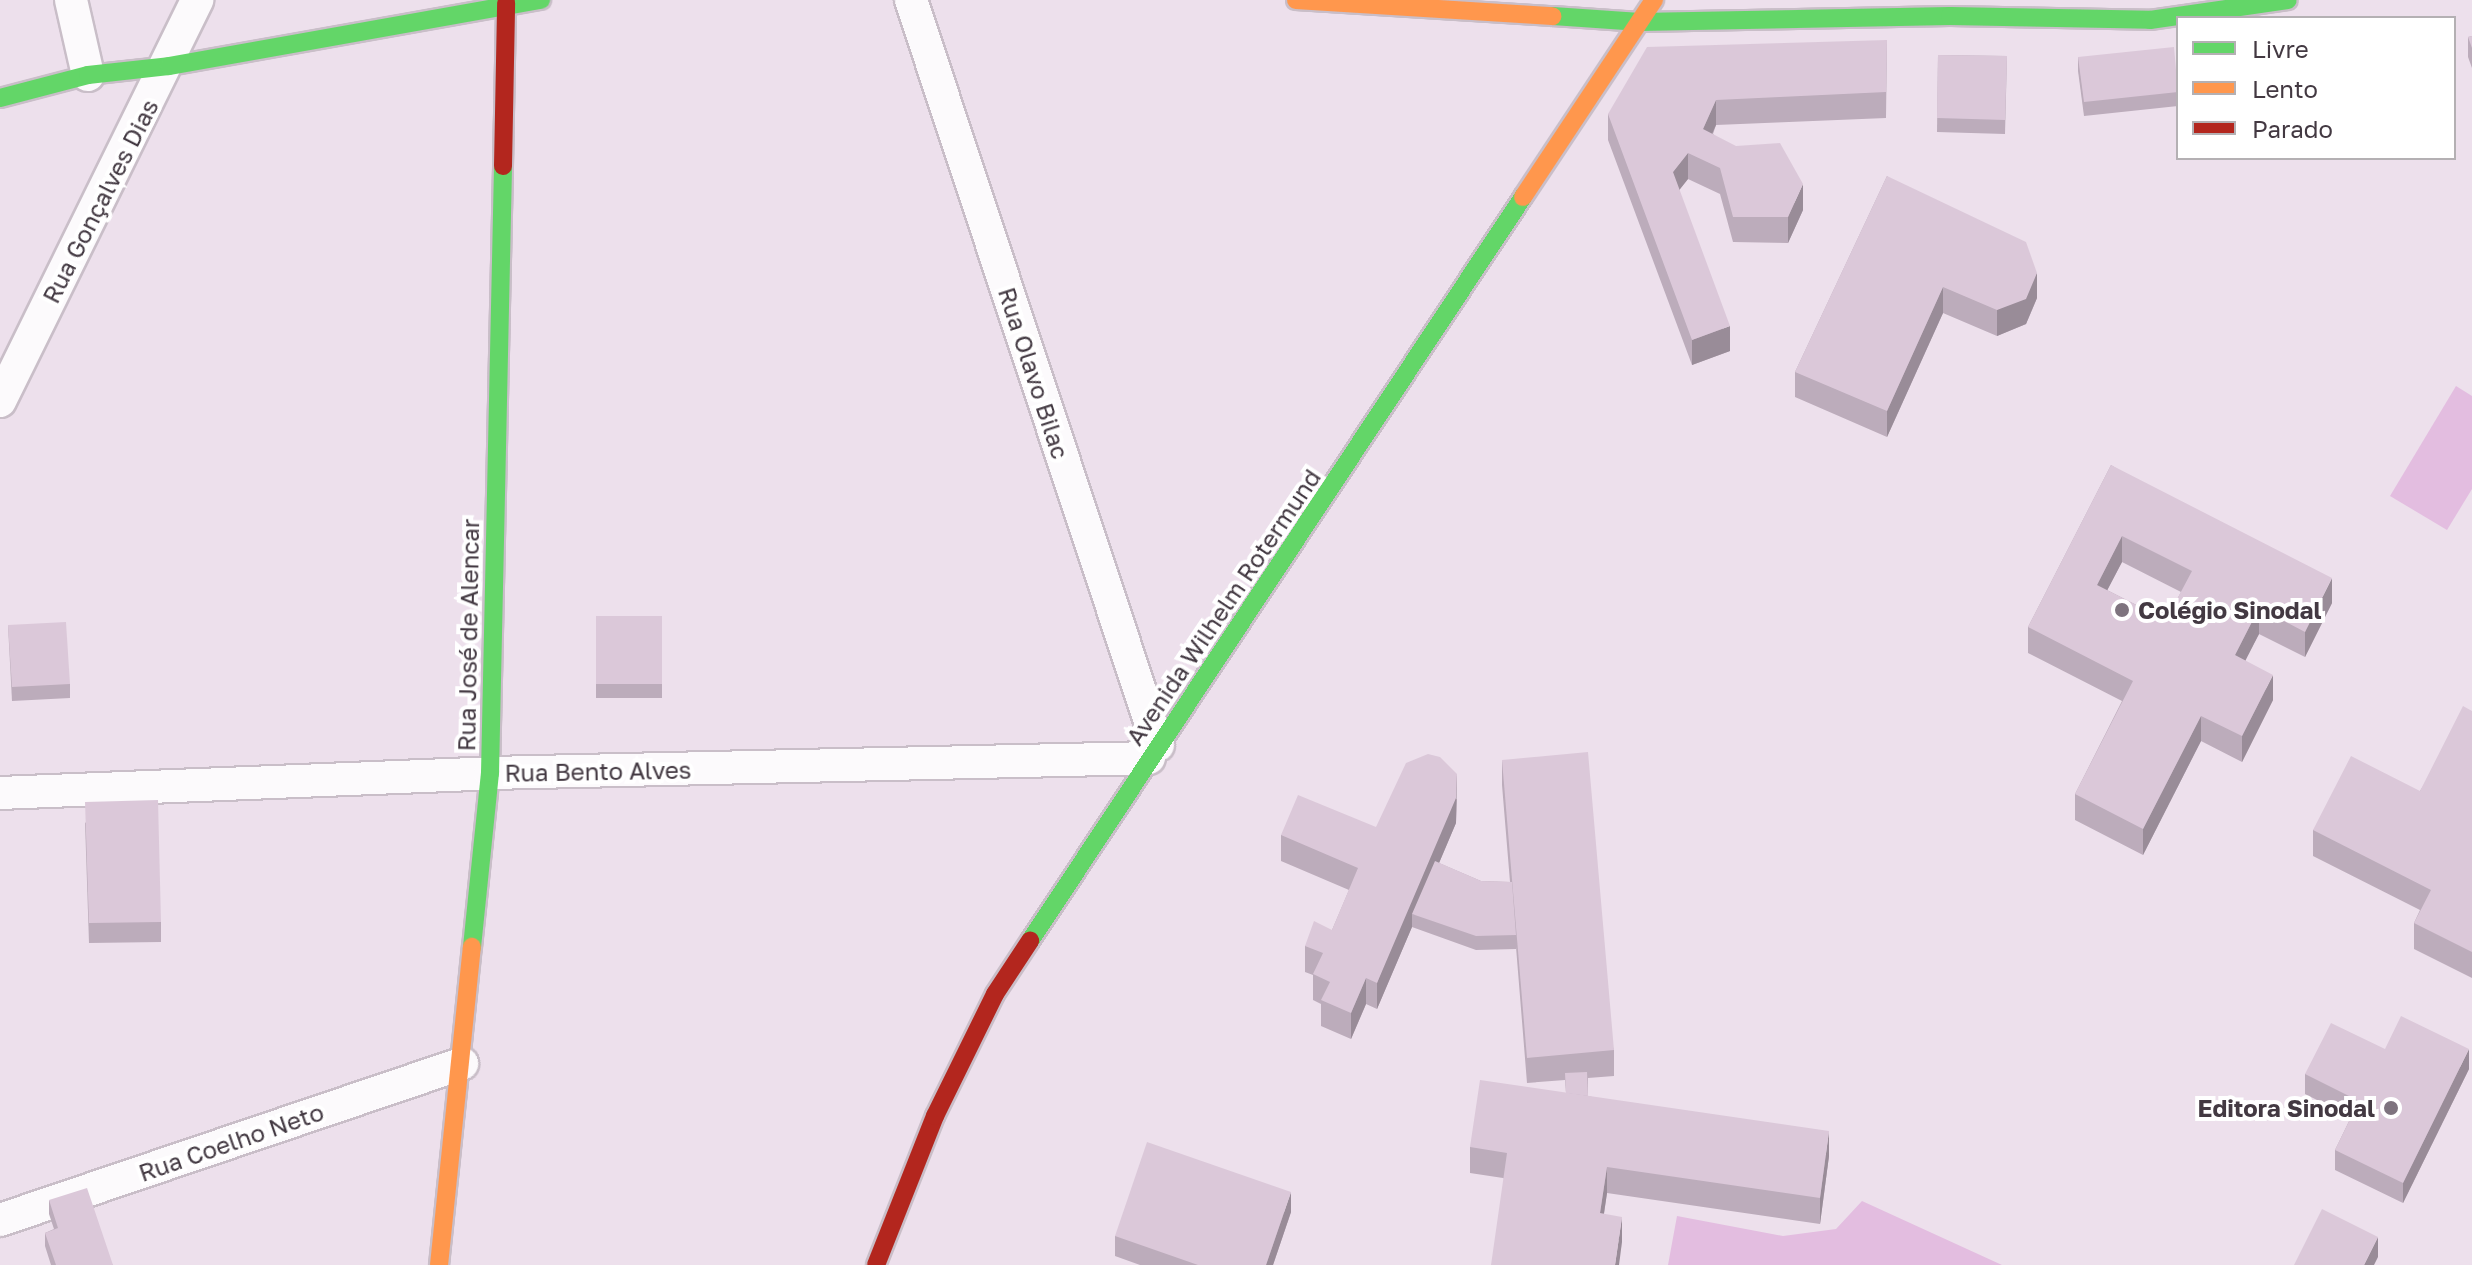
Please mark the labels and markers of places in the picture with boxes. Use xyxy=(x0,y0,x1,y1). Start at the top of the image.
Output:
place label: Colégio Sinodal xyxy=(2138,596,2322,624)
marker: Colégio Sinodal xyxy=(2113,601,2131,619)
place label: Editora Sinodal xyxy=(2198,1094,2375,1122)
marker: Editora Sinodal xyxy=(2382,1099,2400,1117)

